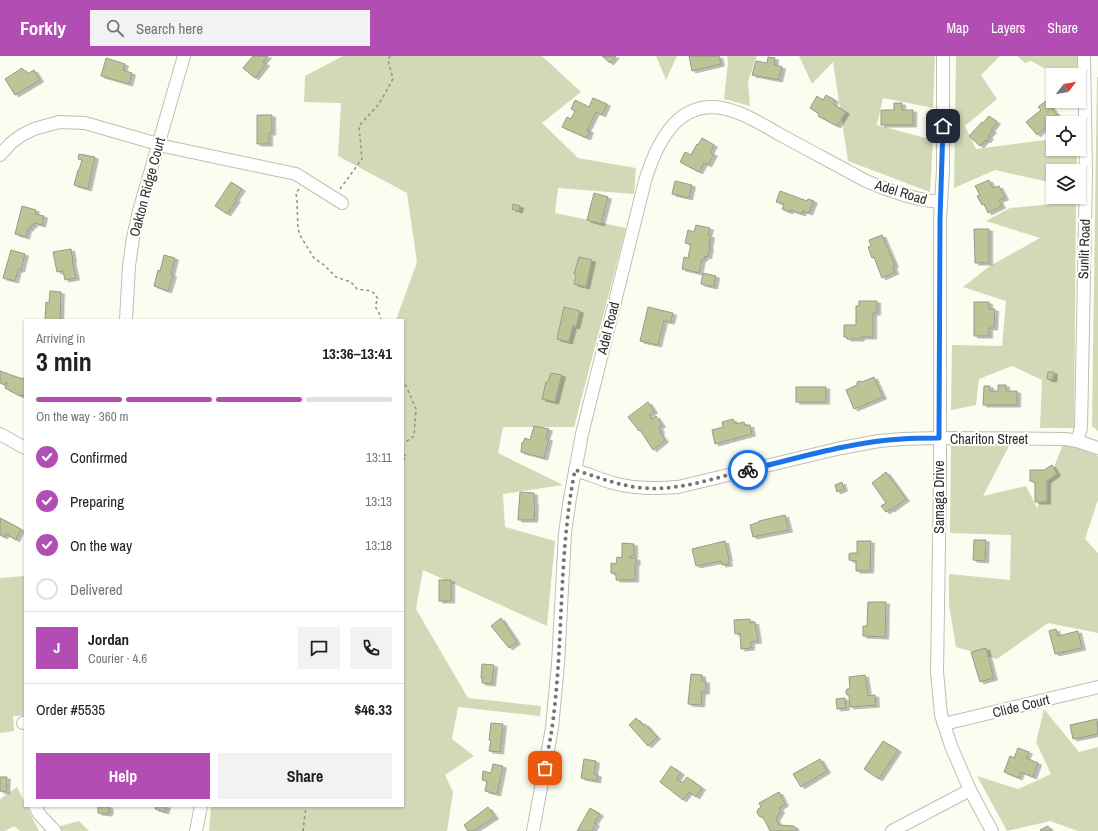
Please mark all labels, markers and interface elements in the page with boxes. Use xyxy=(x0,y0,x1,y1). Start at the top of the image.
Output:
search box xyxy=(90,10,370,46)
text: Forkly xyxy=(20,15,66,41)
icon: search xyxy=(104,17,126,39)
text: Search here xyxy=(136,18,203,39)
text: Map xyxy=(947,19,969,37)
text: Layers xyxy=(991,19,1025,37)
text: Share xyxy=(1047,19,1078,37)
north arrow xyxy=(1046,68,1086,108)
map controls xyxy=(1046,68,1086,204)
pin xyxy=(926,109,960,143)
icon: home xyxy=(932,115,954,137)
button: locate xyxy=(1046,116,1086,156)
street label: Oakton Ridge Court xyxy=(125,135,169,239)
button: layers xyxy=(1046,164,1086,204)
street label: Adel Road xyxy=(872,175,929,208)
street label: Sunlit Road xyxy=(1074,219,1094,279)
street label: Adel Road xyxy=(593,300,623,357)
text: Arriving in xyxy=(36,330,85,347)
text: 13:36–13:41 xyxy=(322,343,392,364)
text: 3 min xyxy=(36,344,92,379)
text: On the way · 360 m xyxy=(36,408,128,425)
street label: Chariton Street xyxy=(950,430,1028,448)
icon: check xyxy=(36,446,58,468)
text: Confirmed xyxy=(70,447,127,468)
text: 13:11 xyxy=(366,449,392,466)
courier xyxy=(728,450,768,490)
icon: bike xyxy=(737,459,759,481)
street label: Samaga Drive xyxy=(930,460,948,534)
icon: check xyxy=(36,490,58,512)
text: Preparing xyxy=(70,491,124,512)
text: 13:13 xyxy=(365,493,392,510)
icon: check xyxy=(36,534,58,556)
text: On the way xyxy=(70,535,132,556)
text: 13:18 xyxy=(365,537,392,554)
text: Delivered xyxy=(70,579,123,600)
button: chat xyxy=(298,627,340,669)
button: phone xyxy=(350,627,392,669)
text: Jordan xyxy=(88,629,129,650)
text: J xyxy=(54,637,60,658)
text: Courier · 4.6 xyxy=(88,650,147,667)
street label: Clide Court xyxy=(991,690,1051,722)
text: Order #5535 xyxy=(36,699,105,720)
text: $46.33 xyxy=(354,699,392,720)
pin xyxy=(528,751,562,785)
button: Help xyxy=(36,753,210,799)
button: Share xyxy=(218,753,392,799)
icon: bag xyxy=(534,757,556,779)

